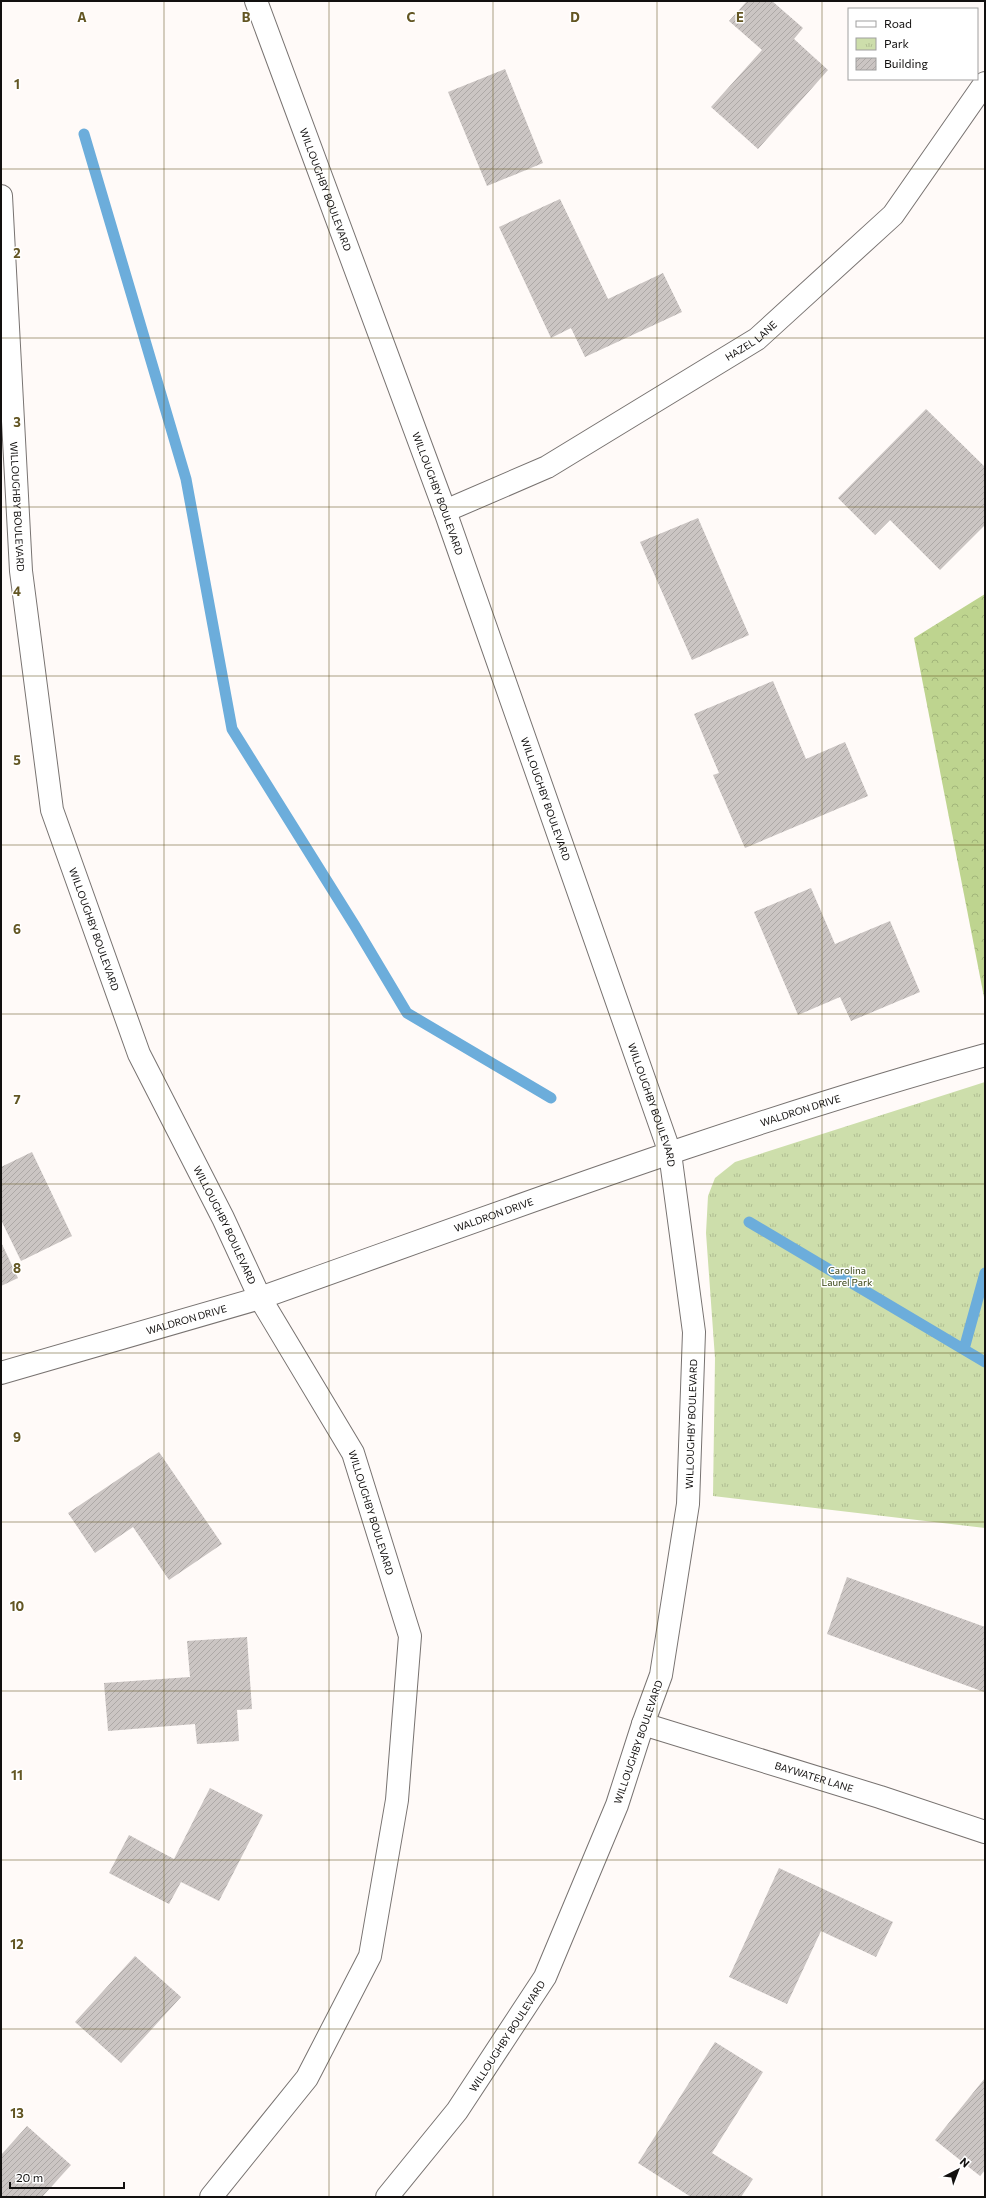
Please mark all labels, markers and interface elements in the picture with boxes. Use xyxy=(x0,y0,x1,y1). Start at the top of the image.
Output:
legend xyxy=(848,8,978,80)
text: A xyxy=(77,9,87,25)
text: B xyxy=(242,9,251,25)
text: C xyxy=(407,9,416,25)
text: D xyxy=(570,9,580,25)
text: E xyxy=(736,9,744,25)
text: Road xyxy=(884,16,912,30)
text: Park xyxy=(884,36,910,50)
text: Building xyxy=(884,56,928,70)
text: 1 xyxy=(14,76,20,92)
street label: WILLOUGHBY BOULEVARD xyxy=(298,126,354,253)
text: 2 xyxy=(13,245,21,261)
street label: HAZEL LANE xyxy=(723,318,779,363)
text: 3 xyxy=(13,414,21,430)
street label: WILLOUGHBY BOULEVARD xyxy=(410,430,466,557)
street label: WILLOUGHBY BOULEVARD xyxy=(8,441,27,572)
text: 4 xyxy=(13,583,21,599)
street label: WILLOUGHBY BOULEVARD xyxy=(519,736,573,862)
text: 5 xyxy=(13,752,21,768)
street label: WILLOUGHBY BOULEVARD xyxy=(67,866,122,992)
text: 6 xyxy=(13,921,21,937)
street label: WILLOUGHBY BOULEVARD xyxy=(626,1041,678,1168)
text: 7 xyxy=(13,1091,21,1107)
street label: WALDRON DRIVE xyxy=(759,1092,842,1129)
street label: WILLOUGHBY BOULEVARD xyxy=(191,1164,259,1286)
street label: WALDRON DRIVE xyxy=(452,1195,535,1234)
text: 8 xyxy=(13,1260,21,1276)
park label: Carolina Laurel Park xyxy=(821,1264,873,1288)
street label: WALDRON DRIVE xyxy=(145,1302,228,1337)
street label: WILLOUGHBY BOULEVARD xyxy=(683,1359,699,1489)
text: 9 xyxy=(13,1429,21,1445)
street label: WILLOUGHBY BOULEVARD xyxy=(346,1449,397,1576)
text: 10 xyxy=(10,1598,25,1614)
street label: WILLOUGHBY BOULEVARD xyxy=(611,1679,665,1805)
street label: BAYWATER LANE xyxy=(773,1759,855,1794)
text: 11 xyxy=(11,1767,23,1783)
text: 12 xyxy=(10,1936,24,1952)
street label: WILLOUGHBY BOULEVARD xyxy=(467,1978,547,2094)
text: 13 xyxy=(10,2105,24,2121)
north arrow xyxy=(938,2150,978,2190)
text: N xyxy=(958,2155,972,2170)
scale bar xyxy=(10,2164,124,2190)
text: 20 m xyxy=(16,2170,43,2184)

